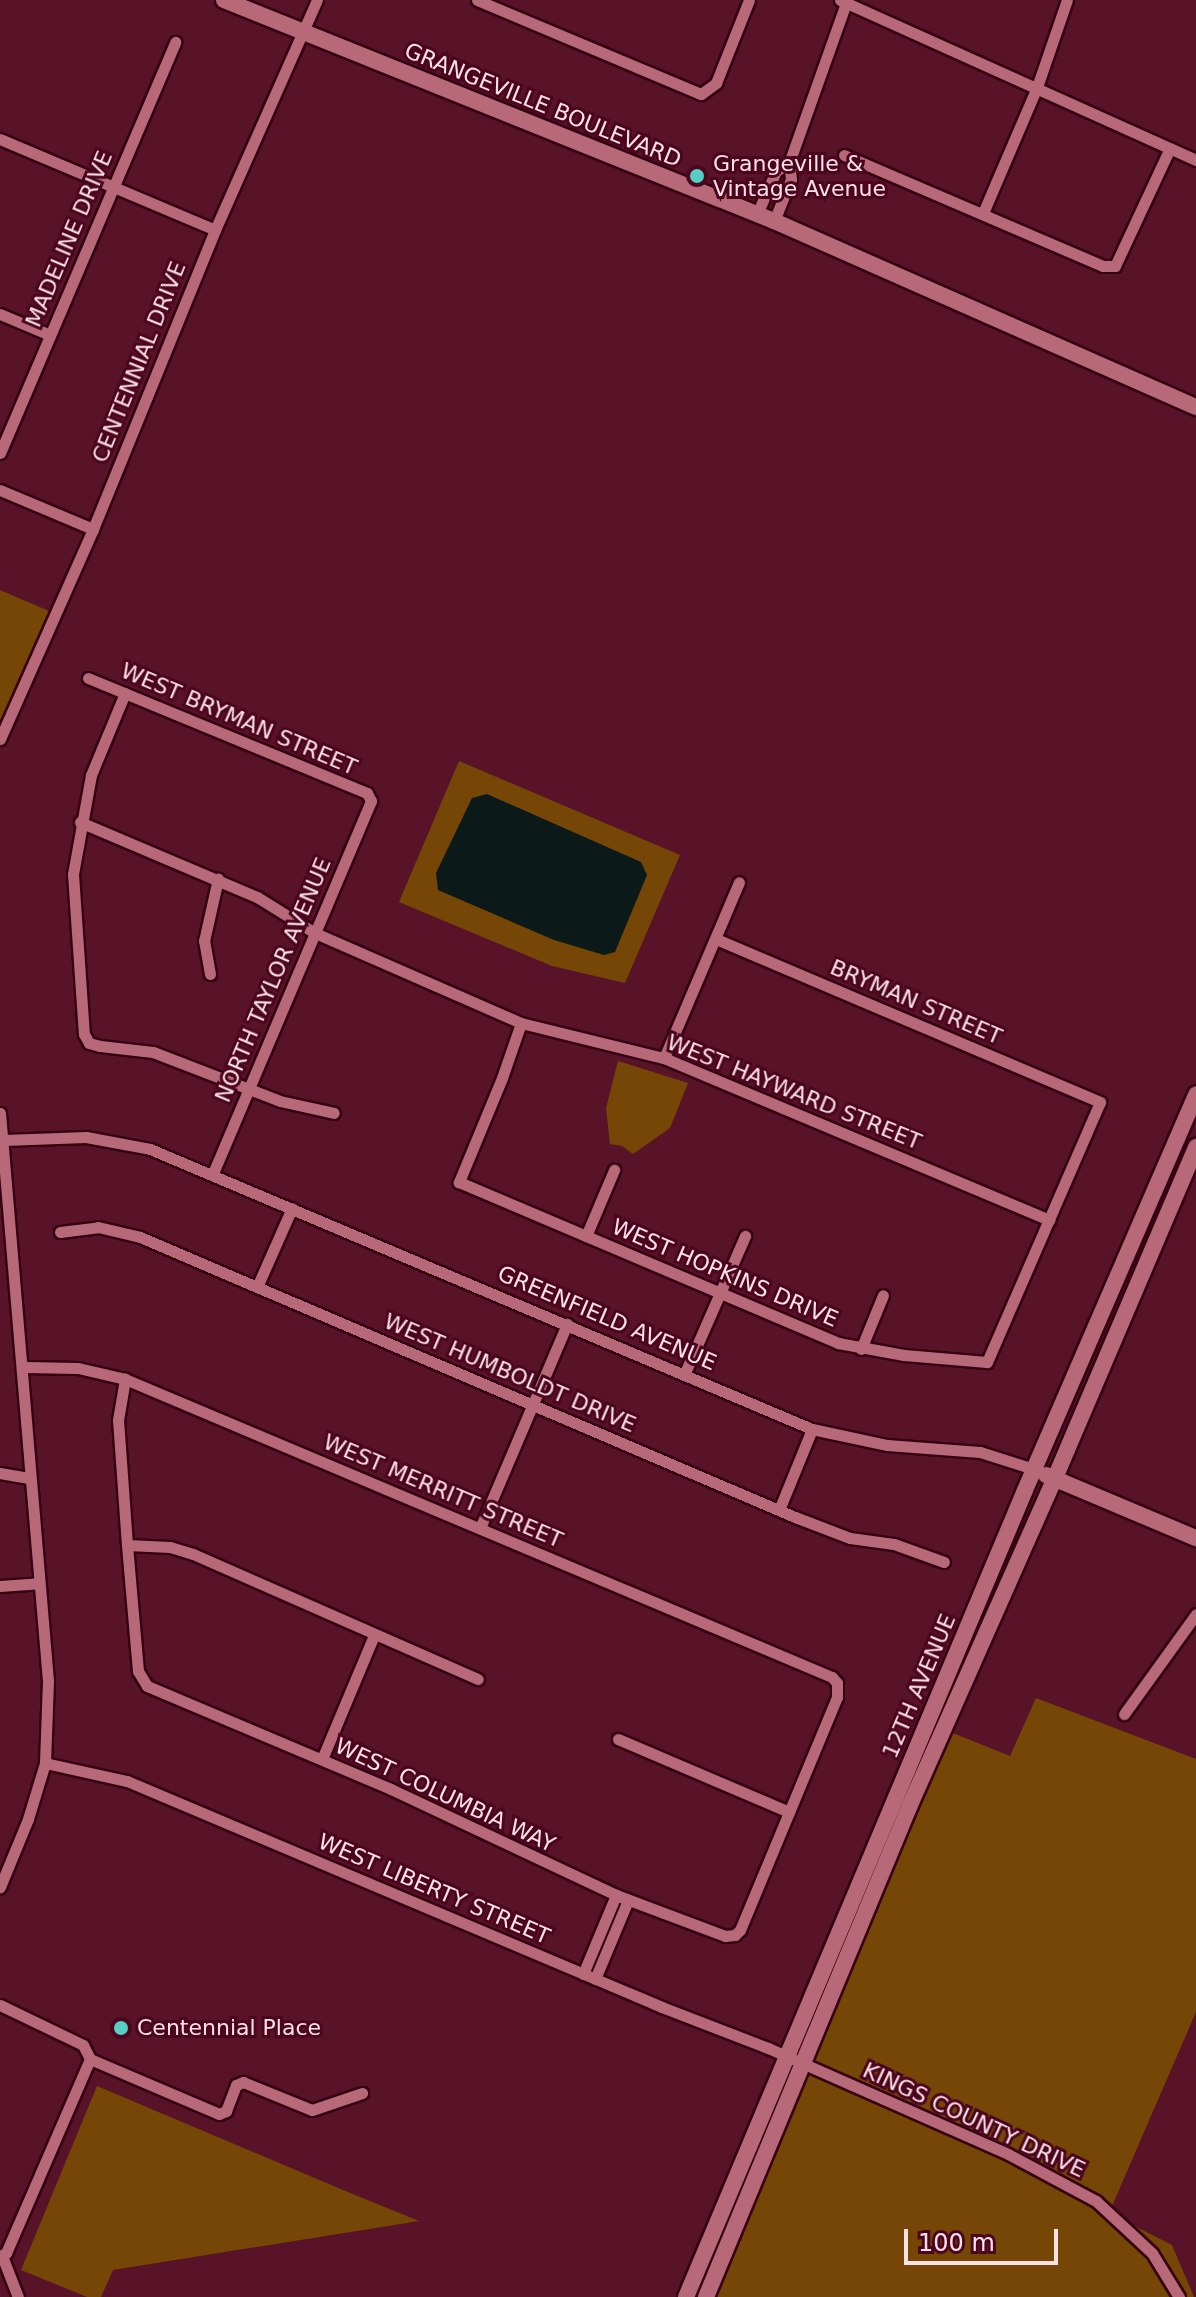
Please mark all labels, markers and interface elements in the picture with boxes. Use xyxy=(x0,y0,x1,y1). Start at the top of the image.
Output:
street label: GRANGEVILLE BOULEVARD xyxy=(401,37,685,173)
street label: MADELINE DRIVE xyxy=(20,147,118,331)
place label: Grangeville & Vintage Avenue xyxy=(713,150,886,202)
marker: Grangeville & Vintage Avenue xyxy=(688,167,706,185)
street label: CENTENNIAL DRIVE xyxy=(87,258,191,466)
street label: WEST BRYMAN STREET xyxy=(117,657,361,781)
street label: NORTH TAYLOR AVENUE xyxy=(209,854,337,1106)
street label: BRYMAN STREET xyxy=(826,954,1006,1050)
street label: WEST HAYWARD STREET xyxy=(663,1029,925,1155)
street label: WEST HOPKINS DRIVE xyxy=(608,1213,842,1333)
street label: GREENFIELD AVENUE xyxy=(494,1260,720,1376)
street label: WEST HUMBOLDT DRIVE xyxy=(380,1308,640,1438)
street label: WEST MERRITT STREET xyxy=(319,1429,567,1553)
street label: 12TH AVENUE xyxy=(877,1610,961,1762)
street label: WEST COLUMBIA WAY xyxy=(331,1732,559,1858)
street label: WEST LIBERTY STREET xyxy=(314,1828,554,1950)
place label: Centennial Place xyxy=(137,2015,321,2041)
marker: Centennial Place xyxy=(112,2019,130,2037)
street label: KINGS COUNTY DRIVE xyxy=(859,2057,1089,2183)
scale bar xyxy=(908,2213,1062,2263)
text: 100 m xyxy=(918,2229,995,2257)

